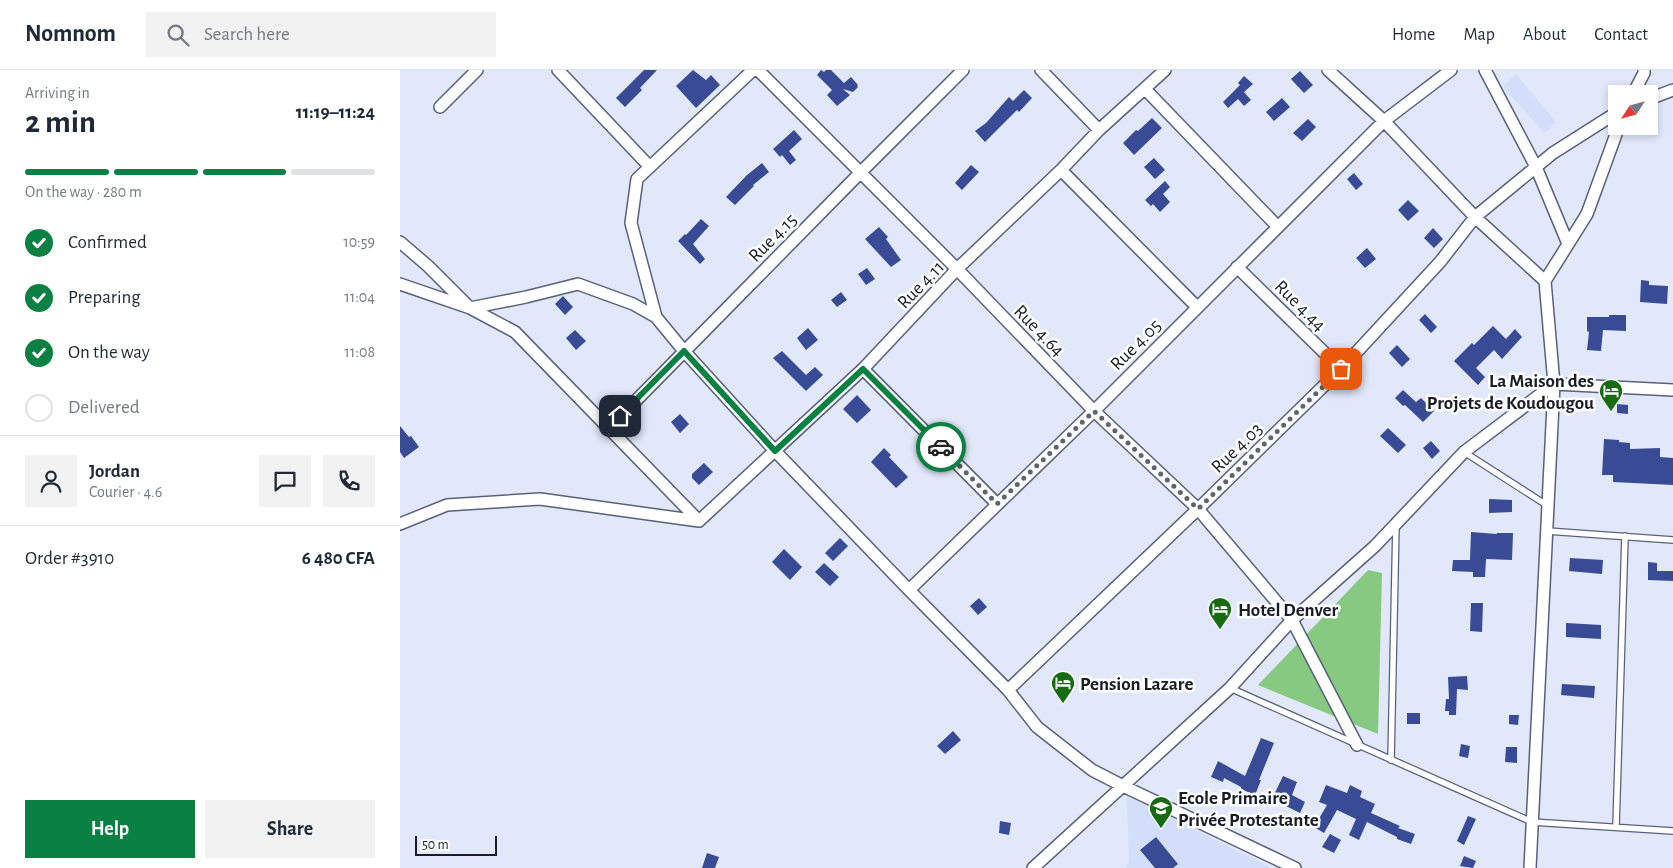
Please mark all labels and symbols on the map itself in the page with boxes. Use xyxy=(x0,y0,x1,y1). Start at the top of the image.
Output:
north arrow xyxy=(1608,85,1658,135)
street label: Rue 4.15 xyxy=(745,210,801,266)
street label: Rue 4.11 xyxy=(894,257,948,313)
street label: Rue 4.44 xyxy=(1271,277,1329,335)
street label: Rue 4.64 xyxy=(1010,302,1068,360)
street label: Rue 4.05 xyxy=(1107,316,1165,374)
pin xyxy=(1320,348,1362,390)
place label: La Maison des Projets de Koudougou xyxy=(1427,372,1594,413)
hotel icon: La Maison des Projets de Koudougou xyxy=(1598,378,1624,412)
pin xyxy=(599,395,641,437)
street label: Rue 4.03 xyxy=(1208,419,1266,477)
courier xyxy=(916,422,966,472)
hotel icon: Hotel Denver xyxy=(1207,596,1233,630)
place label: Hotel Denver xyxy=(1238,601,1339,620)
hotel icon: Pension Lazare xyxy=(1050,670,1076,704)
place label: Pension Lazare xyxy=(1080,675,1193,694)
place label: Ecole Primaire Privée Protestante xyxy=(1178,789,1319,830)
school or university icon: Ecole Primaire Privée Protestante xyxy=(1148,795,1174,829)
scale bar xyxy=(415,833,498,856)

